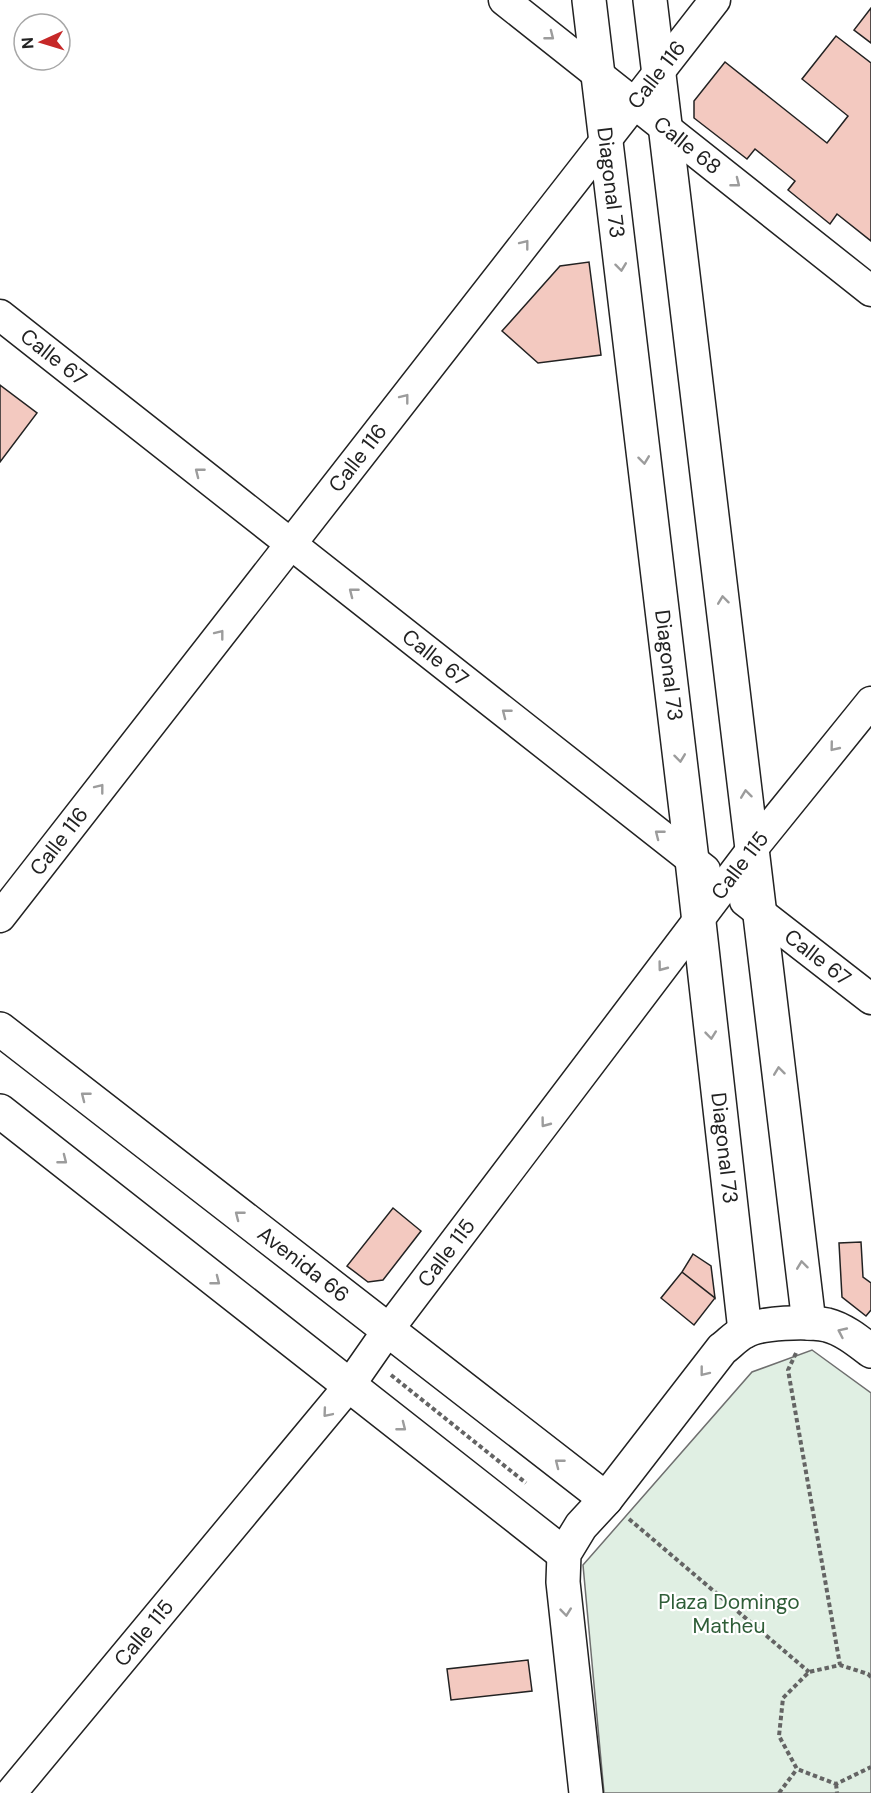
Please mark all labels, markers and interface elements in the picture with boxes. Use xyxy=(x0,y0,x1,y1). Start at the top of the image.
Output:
north arrow xyxy=(12,12,72,72)
one-way arrow xyxy=(543,29,554,40)
street label: Calle 116 xyxy=(621,35,692,115)
text: N xyxy=(17,36,38,50)
street label: Calle 68 xyxy=(648,110,727,181)
street label: Diagonal 73 xyxy=(590,126,631,240)
one-way arrow xyxy=(729,176,740,187)
one-way arrow xyxy=(517,240,528,251)
one-way arrow xyxy=(614,262,627,271)
street label: Calle 67 xyxy=(14,322,92,392)
one-way arrow xyxy=(397,393,408,404)
street label: Calle 116 xyxy=(322,418,393,498)
one-way arrow xyxy=(637,456,650,465)
one-way arrow xyxy=(195,468,206,479)
one-way arrow xyxy=(348,589,359,600)
one-way arrow xyxy=(717,596,729,605)
street label: Diagonal 73 xyxy=(648,608,689,722)
street label: Calle 67 xyxy=(396,623,474,693)
one-way arrow xyxy=(213,630,224,641)
one-way arrow xyxy=(502,710,513,721)
one-way arrow xyxy=(831,740,842,751)
one-way arrow xyxy=(673,753,686,763)
one-way arrow xyxy=(93,784,104,795)
one-way arrow xyxy=(741,789,753,799)
street label: Calle 116 xyxy=(23,801,95,881)
street label: Calle 115 xyxy=(705,825,775,906)
one-way arrow xyxy=(655,830,666,841)
street label: Calle 67 xyxy=(779,923,857,992)
one-way arrow xyxy=(658,960,669,971)
one-way arrow xyxy=(704,1031,717,1040)
one-way arrow xyxy=(773,1067,786,1076)
street label: Diagonal 73 xyxy=(704,1091,745,1205)
one-way arrow xyxy=(81,1092,92,1103)
one-way arrow xyxy=(541,1116,552,1127)
one-way arrow xyxy=(56,1153,67,1164)
one-way arrow xyxy=(235,1211,246,1222)
street label: Calle 115 xyxy=(411,1213,481,1293)
street label: Avenida 66 xyxy=(252,1220,355,1309)
one-way arrow xyxy=(796,1260,809,1269)
one-way arrow xyxy=(209,1273,220,1284)
one-way arrow xyxy=(837,1327,848,1339)
one-way arrow xyxy=(701,1366,712,1377)
one-way arrow xyxy=(323,1406,334,1417)
one-way arrow xyxy=(396,1420,407,1431)
one-way arrow xyxy=(555,1460,566,1471)
park label: Plaza Domingo Matheu xyxy=(658,1588,800,1640)
street label: Calle 115 xyxy=(108,1594,180,1672)
one-way arrow xyxy=(560,1608,572,1617)

